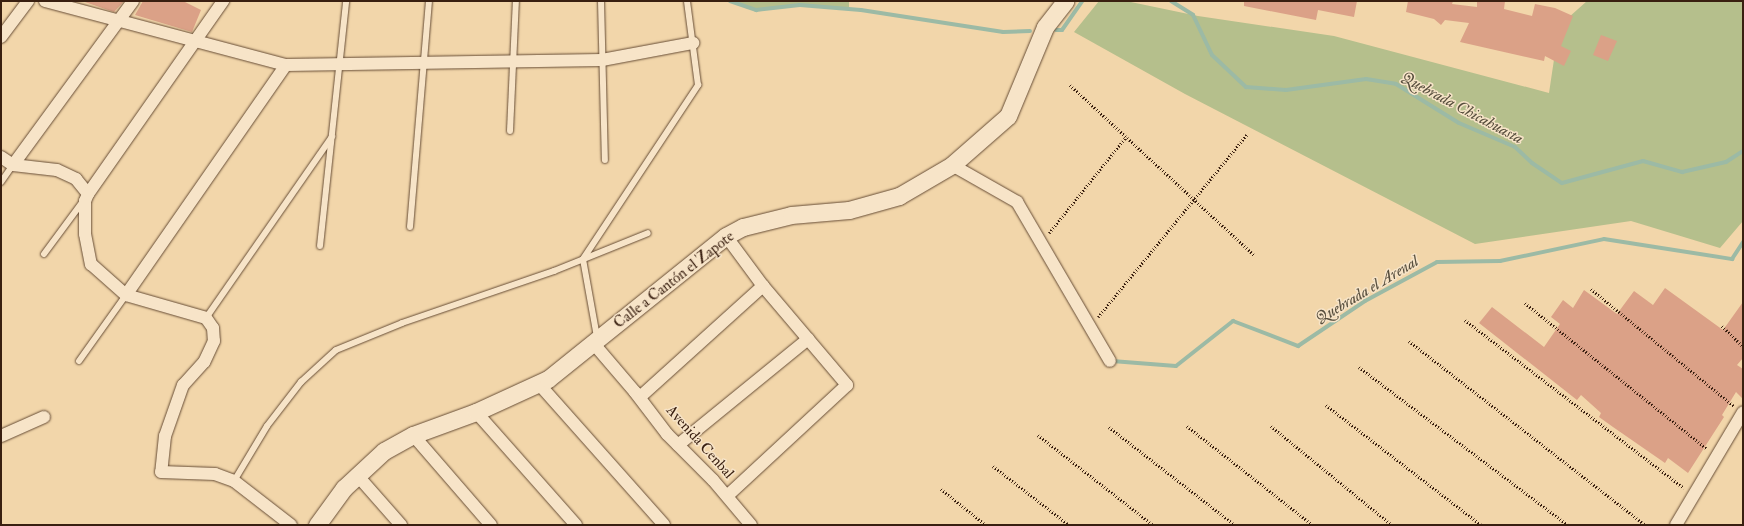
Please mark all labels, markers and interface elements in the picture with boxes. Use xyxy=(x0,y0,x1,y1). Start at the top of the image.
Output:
water label: Quebrada Chicahuasta xyxy=(1398,68,1526,148)
street label: Calle a Cantón el Zapote xyxy=(610,227,738,333)
water label: Quebrada el Arenal xyxy=(1312,252,1422,328)
street label: Avenida Cenbal xyxy=(662,402,738,482)

